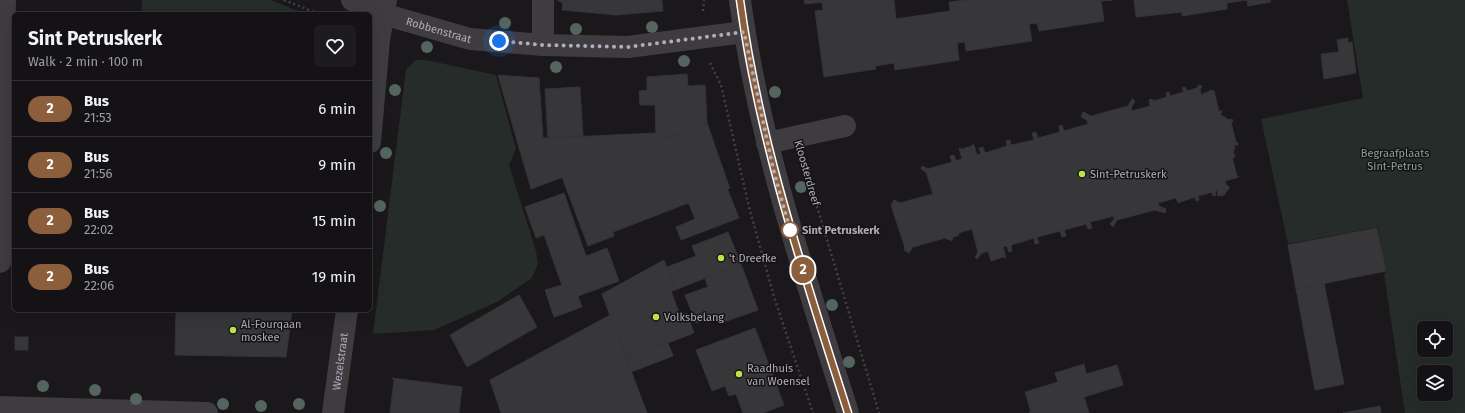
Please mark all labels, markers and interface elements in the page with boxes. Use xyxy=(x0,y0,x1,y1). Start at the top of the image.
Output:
street label: Robbenstraat xyxy=(405,14,473,46)
button: heart xyxy=(314,25,356,67)
text: Sint Petruskerk xyxy=(28,27,162,50)
your location xyxy=(489,31,509,51)
text: Walk · 2 min · 100 m xyxy=(28,54,143,69)
text: Bus xyxy=(84,92,109,110)
text: 2 xyxy=(46,100,54,117)
text: 6 min xyxy=(318,100,356,118)
text: 21:53 xyxy=(84,110,112,125)
street label: Kloosterdreef xyxy=(791,139,823,209)
park label: Begraafplaats Sint-Petrus xyxy=(1361,147,1429,173)
text: Bus xyxy=(84,148,109,166)
text: 2 xyxy=(46,156,54,173)
text: 9 min xyxy=(318,156,356,174)
text: 21:56 xyxy=(84,166,112,181)
place label: Sint-Petruskerk xyxy=(1090,168,1167,181)
marker: Sint-Petruskerk xyxy=(1077,169,1087,179)
text: Bus xyxy=(84,204,109,222)
text: 2 xyxy=(46,212,54,229)
text: 15 min xyxy=(312,212,356,230)
marker: Sint Petruskerk xyxy=(781,221,799,239)
text: 22:02 xyxy=(84,222,114,237)
place label: Sint Petruskerk xyxy=(802,224,881,237)
place label: 't Dreefke xyxy=(729,252,777,265)
marker: 't Dreefke xyxy=(716,253,726,263)
line badge: 2 xyxy=(790,257,816,283)
text: Bus xyxy=(84,260,109,278)
text: 2 xyxy=(799,261,807,278)
text: 2 xyxy=(46,268,54,285)
text: 19 min xyxy=(312,268,356,286)
text: 22:06 xyxy=(84,278,114,293)
place label: Volksbelang xyxy=(664,311,724,324)
marker: Volksbelang xyxy=(651,312,661,322)
place label: Al-Fourqaan moskee xyxy=(241,318,302,344)
map controls xyxy=(1417,321,1453,401)
button: locate xyxy=(1417,321,1453,357)
marker: Al-Fourqaan moskee xyxy=(228,325,238,335)
street label: Wezelstraat xyxy=(330,332,350,391)
place label: Raadhuis van Woensel xyxy=(747,362,810,388)
button: layers xyxy=(1417,365,1453,401)
marker: Raadhuis van Woensel xyxy=(734,369,744,379)

